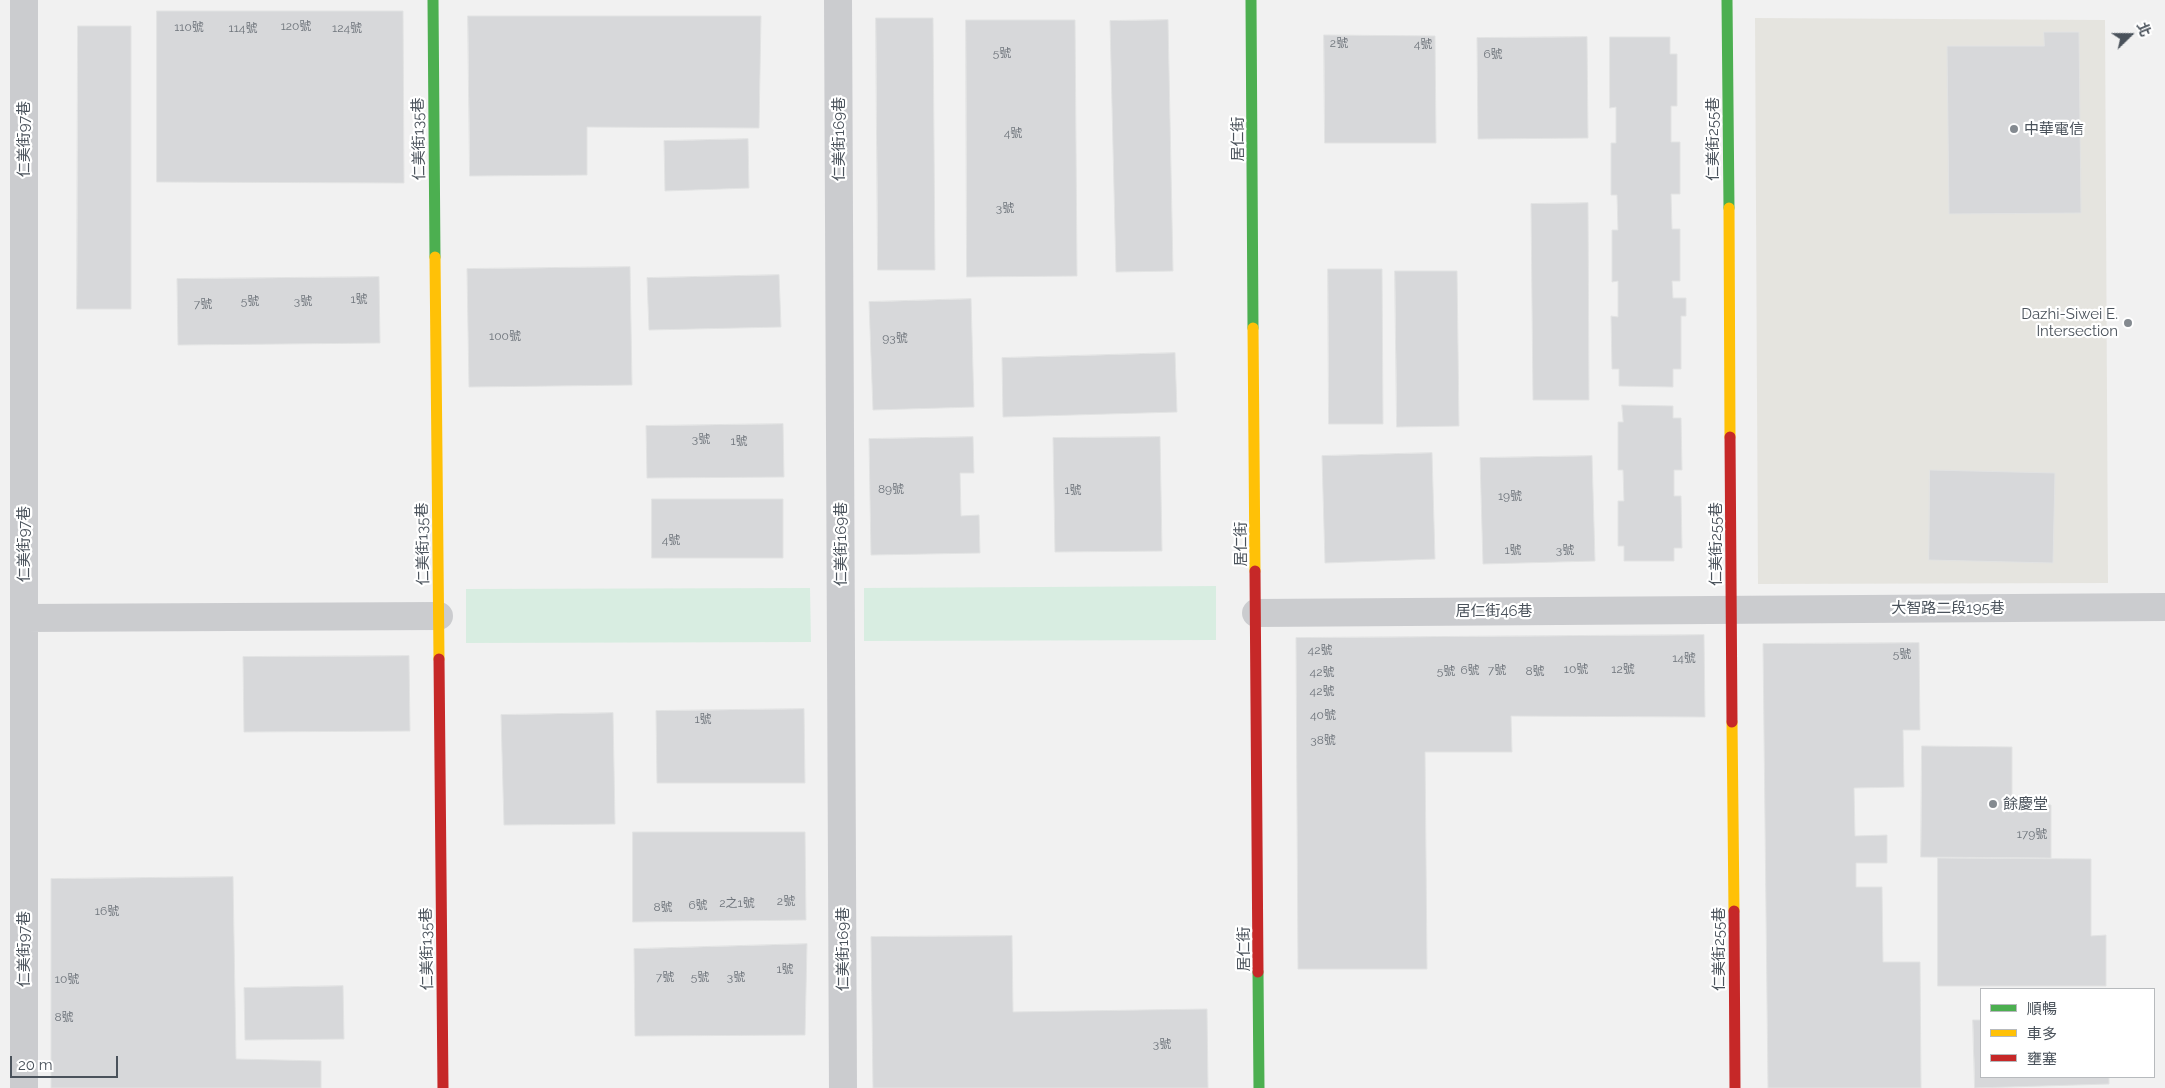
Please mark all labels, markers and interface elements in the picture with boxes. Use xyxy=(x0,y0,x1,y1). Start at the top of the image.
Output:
north arrow xyxy=(2105,10,2155,60)
house number: 120號 xyxy=(281,19,311,33)
house number: 110號 xyxy=(174,20,204,34)
text: 北 xyxy=(2134,20,2154,39)
house number: 114號 xyxy=(229,21,257,35)
house number: 124號 xyxy=(332,21,362,35)
house number: 2號 xyxy=(1330,36,1348,50)
house number: 4號 xyxy=(1414,37,1432,51)
house number: 5號 xyxy=(993,46,1011,60)
house number: 6號 xyxy=(1483,47,1503,61)
street label: 仁美街169巷 xyxy=(830,97,848,181)
street label: 仁美街255巷 xyxy=(1704,97,1722,181)
street label: 仁美街135巷 xyxy=(409,98,429,180)
street label: 仁美街97巷 xyxy=(15,101,33,177)
street label: 居仁街 xyxy=(1229,117,1247,161)
place label: 中華電信 xyxy=(2024,120,2084,138)
marker: 中華電信 xyxy=(2008,123,2020,135)
house number: 4號 xyxy=(1004,126,1022,140)
house number: 3號 xyxy=(996,201,1014,215)
house number: 1號 xyxy=(350,292,368,306)
house number: 5號 xyxy=(241,294,259,308)
house number: 3號 xyxy=(294,294,312,308)
house number: 7號 xyxy=(194,297,212,311)
place label: Dazhi-Siwei E. Intersection xyxy=(2021,305,2118,340)
marker: Dazhi-Siwei E. Intersection xyxy=(2122,317,2134,329)
house number: 100號 xyxy=(489,329,521,343)
house number: 93號 xyxy=(882,331,908,345)
house number: 3號 xyxy=(692,432,710,446)
house number: 1號 xyxy=(730,434,748,448)
house number: 89號 xyxy=(878,482,904,496)
house number: 1號 xyxy=(1064,483,1082,497)
house number: 19號 xyxy=(1498,489,1522,503)
street label: 仁美街169巷 xyxy=(832,502,850,586)
street label: 仁美街255巷 xyxy=(1707,502,1725,586)
street label: 仁美街135巷 xyxy=(413,503,433,585)
street label: 仁美街97巷 xyxy=(15,506,33,582)
street label: 居仁街 xyxy=(1232,522,1250,566)
house number: 4號 xyxy=(662,533,680,547)
house number: 1號 xyxy=(1504,543,1522,557)
house number: 3號 xyxy=(1556,543,1574,557)
street label: 大智路二段195巷 xyxy=(1891,599,2005,617)
street label: 居仁街46巷 xyxy=(1455,602,1533,620)
house number: 42號 xyxy=(1308,643,1332,657)
house number: 5號 xyxy=(1893,647,1911,661)
house number: 14號 xyxy=(1672,651,1696,665)
house number: 10號 xyxy=(1564,662,1588,676)
house number: 12號 xyxy=(1611,662,1635,676)
house number: 6號 xyxy=(1460,663,1480,677)
house number: 7號 xyxy=(1488,663,1506,677)
house number: 5號 xyxy=(1437,664,1455,678)
house number: 8號 xyxy=(1525,664,1545,678)
house number: 42號 xyxy=(1310,665,1334,679)
house number: 42號 xyxy=(1310,684,1334,698)
house number: 40號 xyxy=(1310,708,1336,722)
house number: 1號 xyxy=(694,712,712,726)
house number: 38號 xyxy=(1310,733,1336,747)
place label: 餘慶堂 xyxy=(2003,795,2048,813)
marker: 餘慶堂 xyxy=(1987,798,1999,810)
house number: 179號 xyxy=(2017,827,2047,841)
house number: 2號 xyxy=(777,894,795,908)
house number: 2之1號 xyxy=(719,896,755,910)
house number: 6號 xyxy=(688,898,708,912)
house number: 8號 xyxy=(653,900,673,914)
house number: 16號 xyxy=(95,904,119,918)
street label: 仁美街169巷 xyxy=(834,907,852,991)
street label: 仁美街255巷 xyxy=(1710,907,1728,991)
street label: 仁美街135巷 xyxy=(417,908,437,990)
street label: 仁美街97巷 xyxy=(15,911,33,987)
street label: 居仁街 xyxy=(1235,927,1253,971)
house number: 1號 xyxy=(776,962,794,976)
house number: 7號 xyxy=(656,970,674,984)
house number: 5號 xyxy=(691,970,709,984)
house number: 3號 xyxy=(727,970,745,984)
house number: 10號 xyxy=(55,972,79,986)
legend xyxy=(1980,988,2155,1078)
text: 順暢 xyxy=(2027,1000,2057,1018)
house number: 8號 xyxy=(54,1010,74,1024)
text: 車多 xyxy=(2027,1025,2057,1043)
house number: 3號 xyxy=(1153,1037,1171,1051)
scale bar xyxy=(12,1046,120,1078)
text: 壅塞 xyxy=(2027,1050,2057,1068)
text: 20 m xyxy=(18,1056,53,1074)

